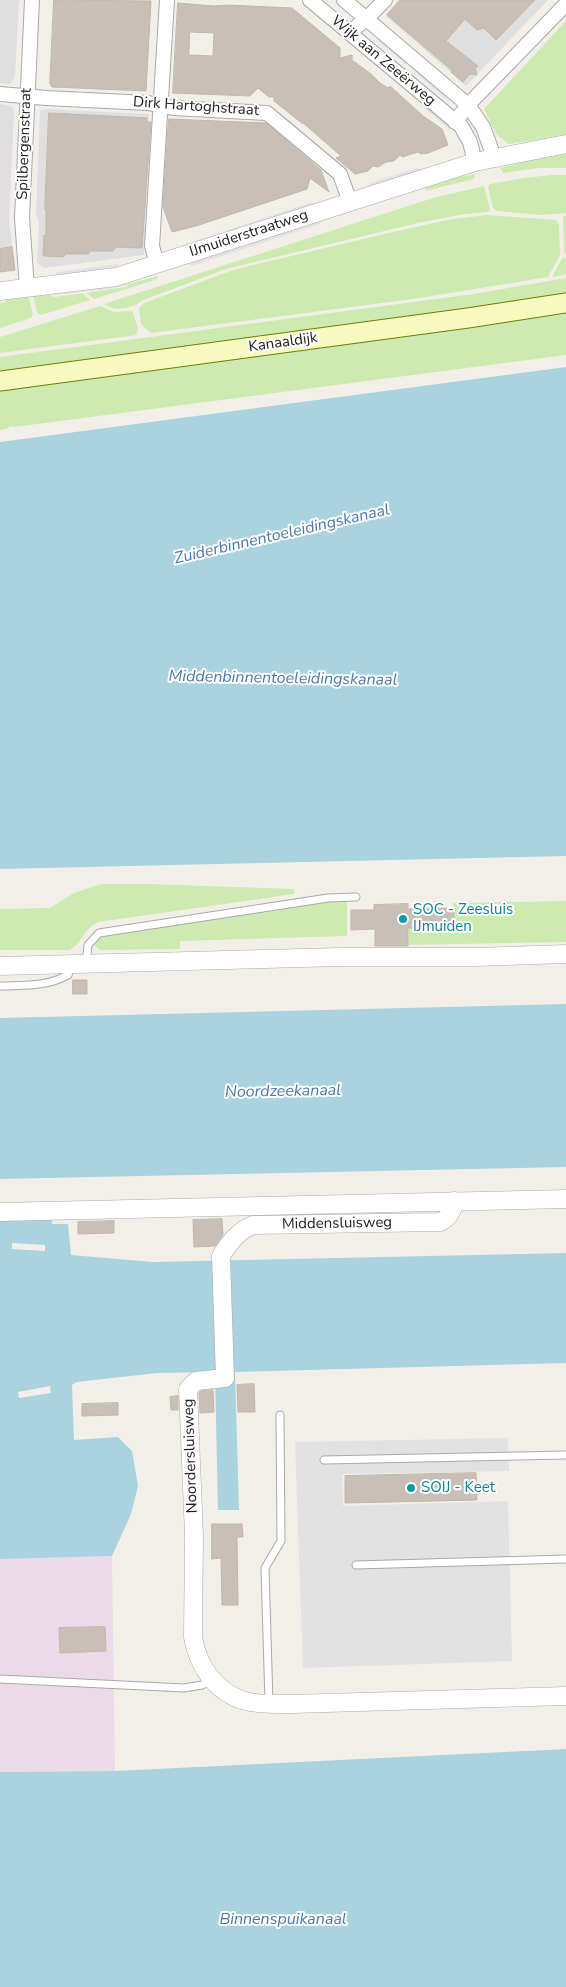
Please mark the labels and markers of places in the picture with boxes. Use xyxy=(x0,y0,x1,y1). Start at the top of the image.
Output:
place label: SOC - Zeesluis IJmuiden xyxy=(413,901,513,936)
marker: SOC - Zeesluis IJmuiden xyxy=(397,913,409,925)
place label: SOIJ - Keet xyxy=(421,1479,495,1497)
marker: SOIJ - Keet xyxy=(405,1482,417,1494)

